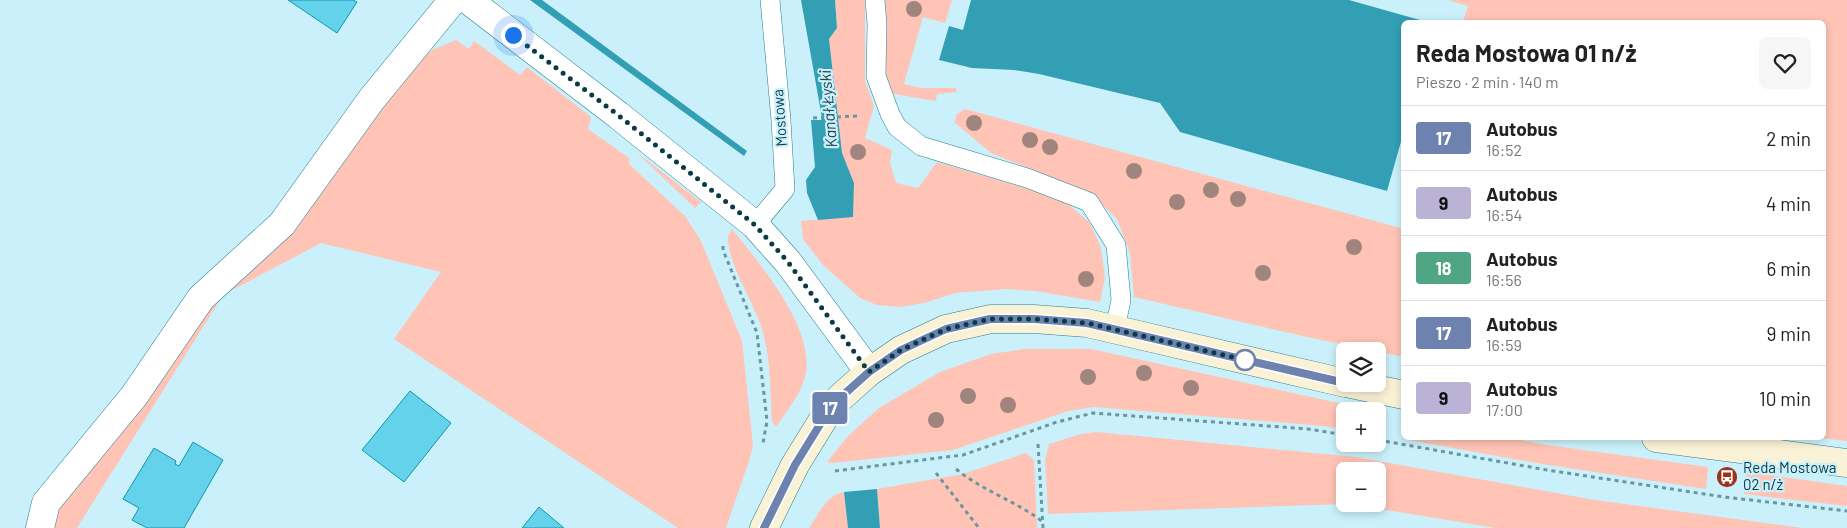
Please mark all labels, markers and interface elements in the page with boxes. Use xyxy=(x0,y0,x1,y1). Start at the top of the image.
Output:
your location xyxy=(501,23,526,48)
button: heart xyxy=(1759,37,1811,89)
text: Reda Mostowa 01 n/ż xyxy=(1416,38,1637,67)
water label: Kanał Łyski xyxy=(815,69,840,149)
text: Pieszo · 2 min · 140 m xyxy=(1416,72,1559,91)
street label: Mostowa xyxy=(768,89,790,147)
text: Autobus xyxy=(1486,117,1557,140)
text: 17 xyxy=(1436,127,1451,149)
text: 2 min xyxy=(1766,127,1811,150)
text: 16:52 xyxy=(1486,140,1522,159)
text: Autobus xyxy=(1486,182,1557,205)
text: 9 xyxy=(1439,192,1448,214)
text: 4 min xyxy=(1766,192,1811,215)
text: 16:54 xyxy=(1486,205,1522,224)
text: Autobus xyxy=(1486,247,1557,270)
text: 18 xyxy=(1435,257,1452,279)
text: 6 min xyxy=(1767,257,1811,280)
text: 16:56 xyxy=(1486,270,1522,289)
text: Autobus xyxy=(1486,312,1557,335)
text: 17 xyxy=(1436,322,1451,344)
text: 9 min xyxy=(1767,322,1811,345)
text: 16:59 xyxy=(1486,335,1522,354)
map controls xyxy=(1336,342,1386,512)
button: layers xyxy=(1336,342,1386,392)
unlabelled marker xyxy=(1234,349,1256,371)
text: Autobus xyxy=(1486,377,1557,400)
text: 9 xyxy=(1439,387,1448,409)
text: 10 min xyxy=(1759,387,1811,410)
line badge: 17 xyxy=(808,392,852,424)
text: 17 xyxy=(822,397,838,419)
text: 17:00 xyxy=(1486,400,1523,419)
button: + xyxy=(1336,402,1386,452)
place label: Reda Mostowa 02 n/ż xyxy=(1743,458,1837,493)
button: − xyxy=(1336,462,1386,512)
bus stop icon: Reda Mostowa 02 n/ż xyxy=(1715,465,1739,489)

